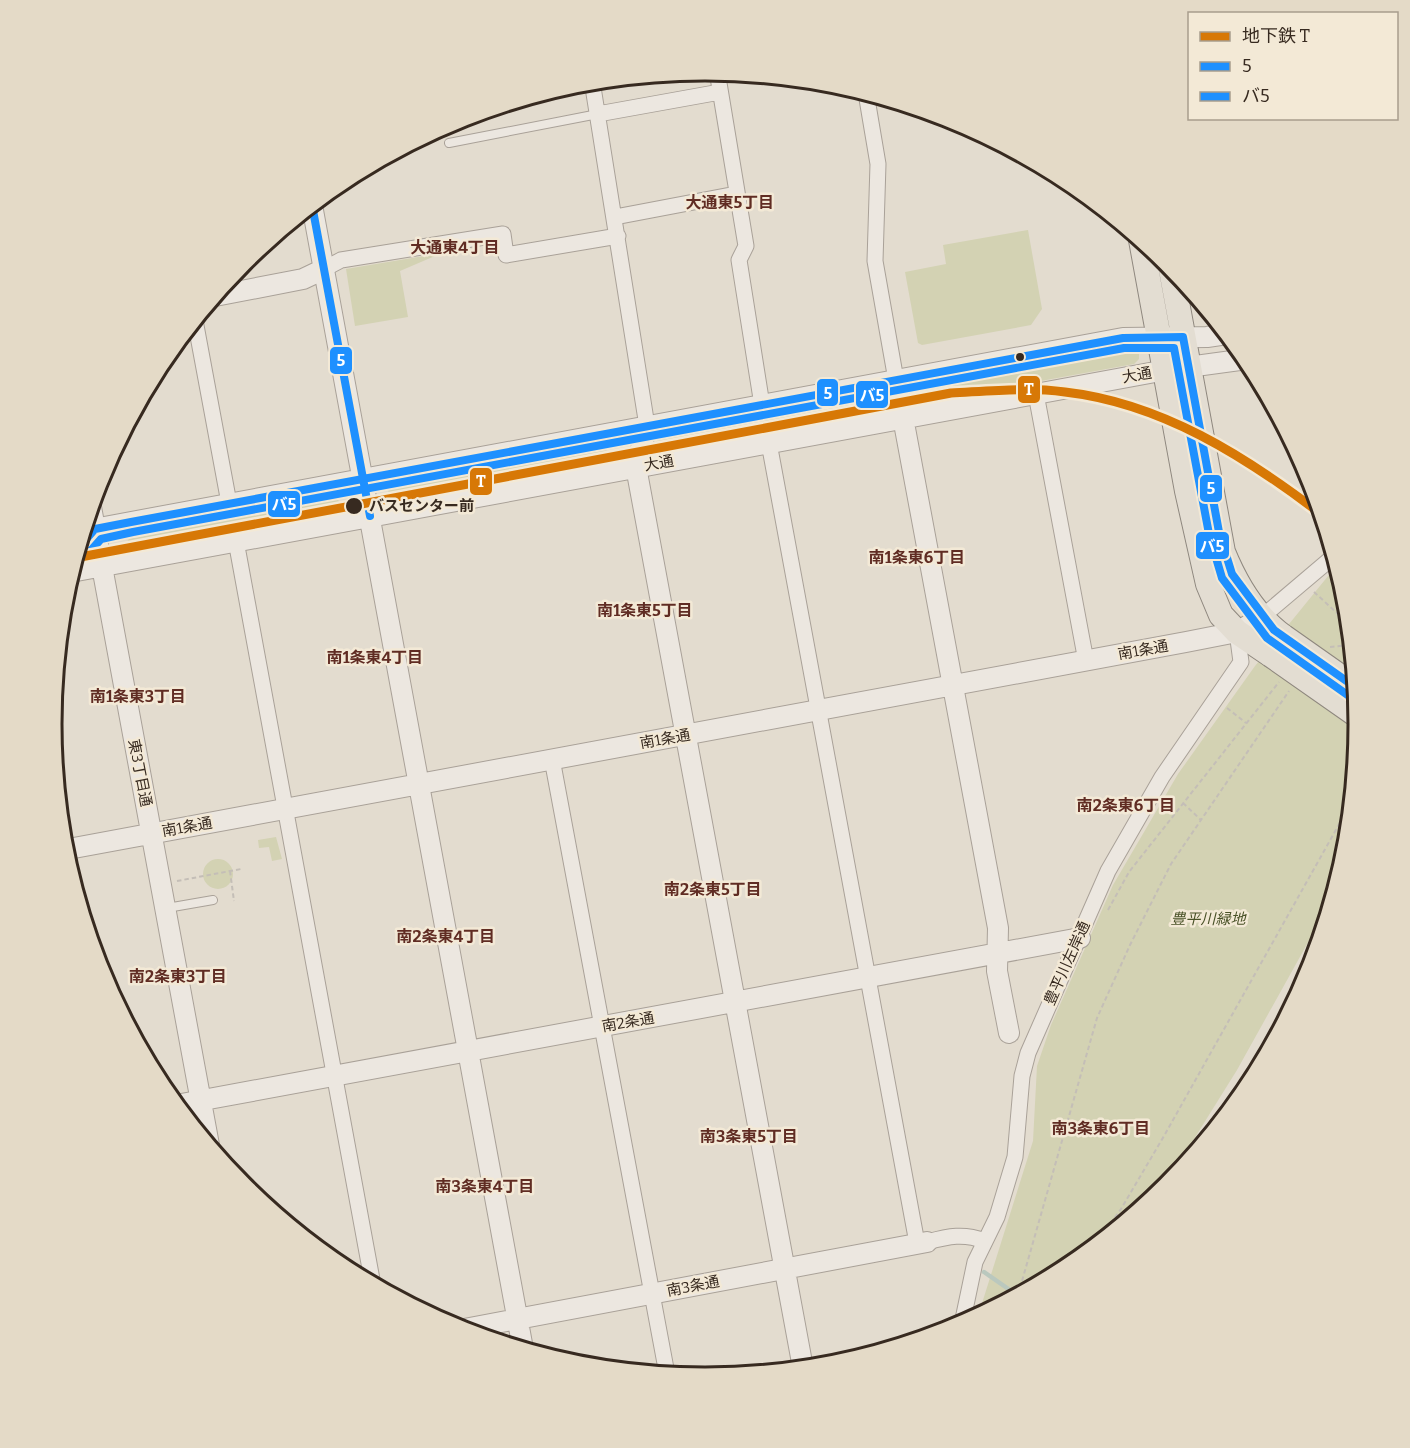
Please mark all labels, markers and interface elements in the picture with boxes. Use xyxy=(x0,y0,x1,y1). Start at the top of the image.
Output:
legend xyxy=(1188,12,1398,120)
text: 地下鉄 T xyxy=(1242,25,1311,47)
text: 5 xyxy=(1242,55,1252,77)
text: バ5 xyxy=(1242,85,1270,107)
district label: 大通東5丁目 xyxy=(686,193,774,212)
district label: 大通東4丁目 xyxy=(410,238,500,257)
line badge: 5 xyxy=(329,346,353,375)
text: 5 xyxy=(337,351,346,370)
unlabelled marker xyxy=(1014,351,1026,363)
street label: 大通 xyxy=(1121,364,1153,386)
line badge: T xyxy=(1017,375,1041,404)
line badge: 5 xyxy=(816,378,839,407)
line badge: バ5 xyxy=(855,380,889,409)
text: T xyxy=(1024,380,1034,399)
text: 5 xyxy=(824,384,833,403)
text: バ5 xyxy=(860,386,885,405)
street label: 大通 xyxy=(643,452,675,474)
line badge: T xyxy=(469,467,493,496)
text: T xyxy=(476,472,486,491)
line badge: 5 xyxy=(1199,474,1223,503)
text: 5 xyxy=(1207,479,1216,498)
line badge: バ5 xyxy=(267,490,301,518)
text: バ5 xyxy=(272,495,297,514)
marker: バスセンター前 xyxy=(344,496,364,516)
place label: バスセンター前 xyxy=(369,497,474,515)
line badge: バ5 xyxy=(1195,531,1230,560)
text: バ5 xyxy=(1200,537,1225,556)
district label: 南1条東6丁目 xyxy=(869,548,965,567)
district label: 南1条東5丁目 xyxy=(597,601,693,620)
street label: 南1条通 xyxy=(1116,637,1170,663)
district label: 南1条東4丁目 xyxy=(327,648,423,667)
district label: 南1条東3丁目 xyxy=(90,687,186,706)
street label: 南1条通 xyxy=(638,726,692,752)
street label: 東3丁目通 xyxy=(125,738,155,808)
district label: 南2条東6丁目 xyxy=(1077,796,1175,815)
street label: 南1条通 xyxy=(160,814,214,840)
district label: 南2条東5丁目 xyxy=(664,880,762,899)
park label: 豊平川緑地 xyxy=(1170,910,1247,928)
street label: 豊平川左岸通 xyxy=(1040,918,1094,1008)
district label: 南2条東4丁目 xyxy=(397,927,495,946)
district label: 南2条東3丁目 xyxy=(129,967,227,986)
street label: 南2条通 xyxy=(600,1009,656,1035)
district label: 南3条東6丁目 xyxy=(1052,1119,1150,1138)
district label: 南3条東5丁目 xyxy=(700,1127,798,1146)
district label: 南3条東4丁目 xyxy=(436,1177,534,1196)
street label: 南3条通 xyxy=(665,1272,721,1300)

